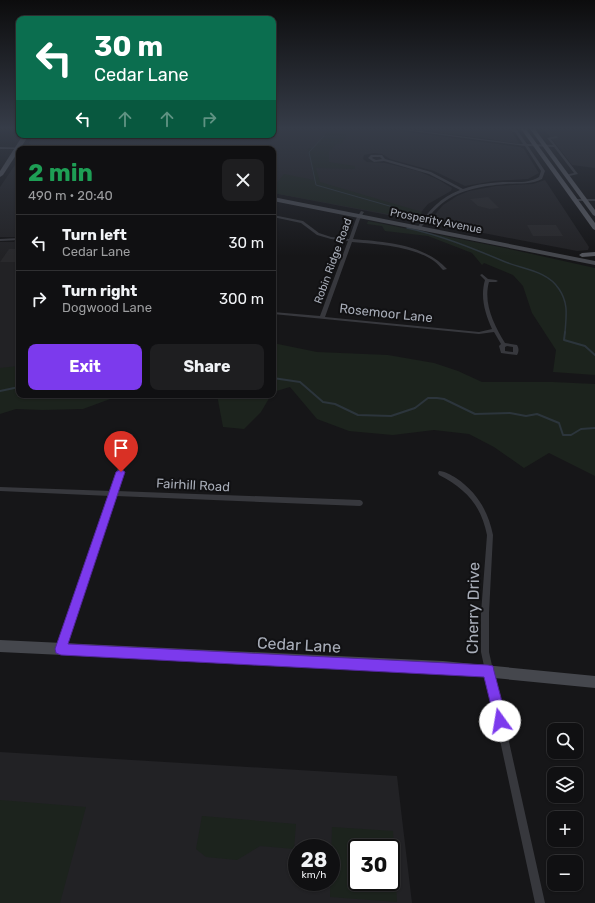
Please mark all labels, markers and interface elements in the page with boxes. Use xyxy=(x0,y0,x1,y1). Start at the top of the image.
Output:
text: 30 m xyxy=(94,30,163,63)
icon: left xyxy=(28,32,80,84)
text: Cedar Lane xyxy=(94,64,189,86)
icon: left xyxy=(72,108,94,130)
icon: ahead xyxy=(114,108,136,130)
icon: ahead xyxy=(156,108,178,130)
icon: right xyxy=(198,108,220,130)
text: 2 min xyxy=(28,159,93,187)
button: close xyxy=(222,159,264,201)
text: 490 m · 20:40 xyxy=(28,188,113,203)
street label: Prosperity Avenue xyxy=(389,206,483,236)
street label: Robin Ridge Road xyxy=(312,217,354,305)
text: Turn left xyxy=(62,226,127,244)
icon: left xyxy=(28,232,50,254)
text: 30 m xyxy=(228,234,264,252)
text: Cedar Lane xyxy=(62,244,130,259)
text: Turn right xyxy=(62,282,137,300)
icon: right xyxy=(28,288,50,310)
text: 300 m xyxy=(219,290,264,308)
text: Dogwood Lane xyxy=(62,300,152,315)
street label: Rosemoor Lane xyxy=(339,301,433,325)
button: Exit xyxy=(28,344,142,390)
button: Share xyxy=(150,344,264,390)
pin xyxy=(104,431,138,472)
icon: arrive xyxy=(110,437,132,459)
street label: Fairhill Road xyxy=(156,476,230,494)
street label: Cherry Drive xyxy=(463,562,483,654)
street label: Cedar Lane xyxy=(257,633,342,657)
position arrow xyxy=(479,700,521,742)
map controls xyxy=(547,723,583,891)
button: search xyxy=(547,723,583,759)
button: layers xyxy=(547,767,583,803)
button: + xyxy=(547,811,583,847)
speed limit sign: 30 xyxy=(348,839,400,891)
text: 28 xyxy=(301,848,327,872)
button: − xyxy=(547,855,583,891)
text: km/h xyxy=(302,869,326,881)

